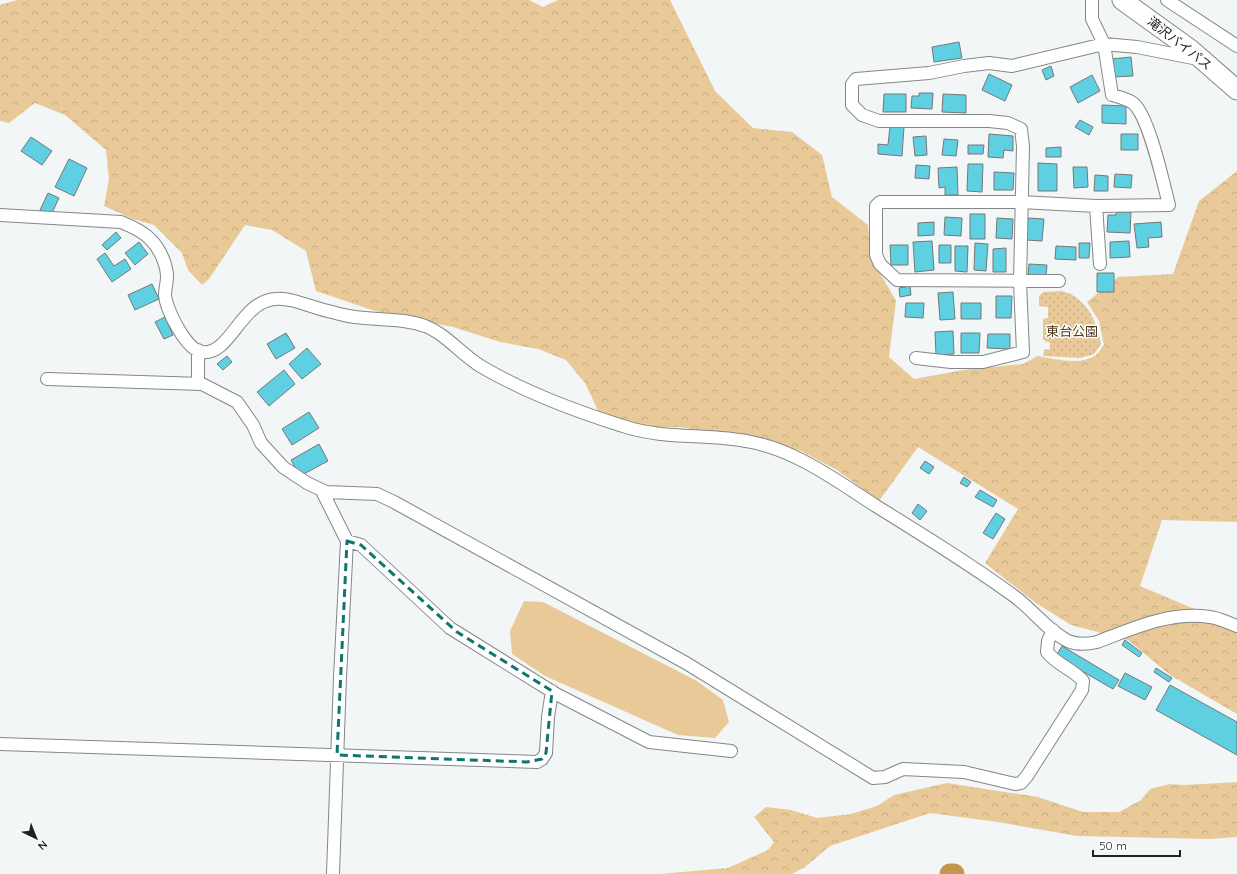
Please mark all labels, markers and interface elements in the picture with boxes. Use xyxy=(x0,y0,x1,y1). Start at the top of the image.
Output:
street label: 滝沢バイパス xyxy=(1144,13,1216,73)
park label: 東台公園 xyxy=(1046,323,1098,339)
north arrow xyxy=(16,818,56,858)
scale bar xyxy=(1093,832,1180,858)
text: N xyxy=(35,837,51,853)
text: 50 m xyxy=(1099,838,1127,853)

